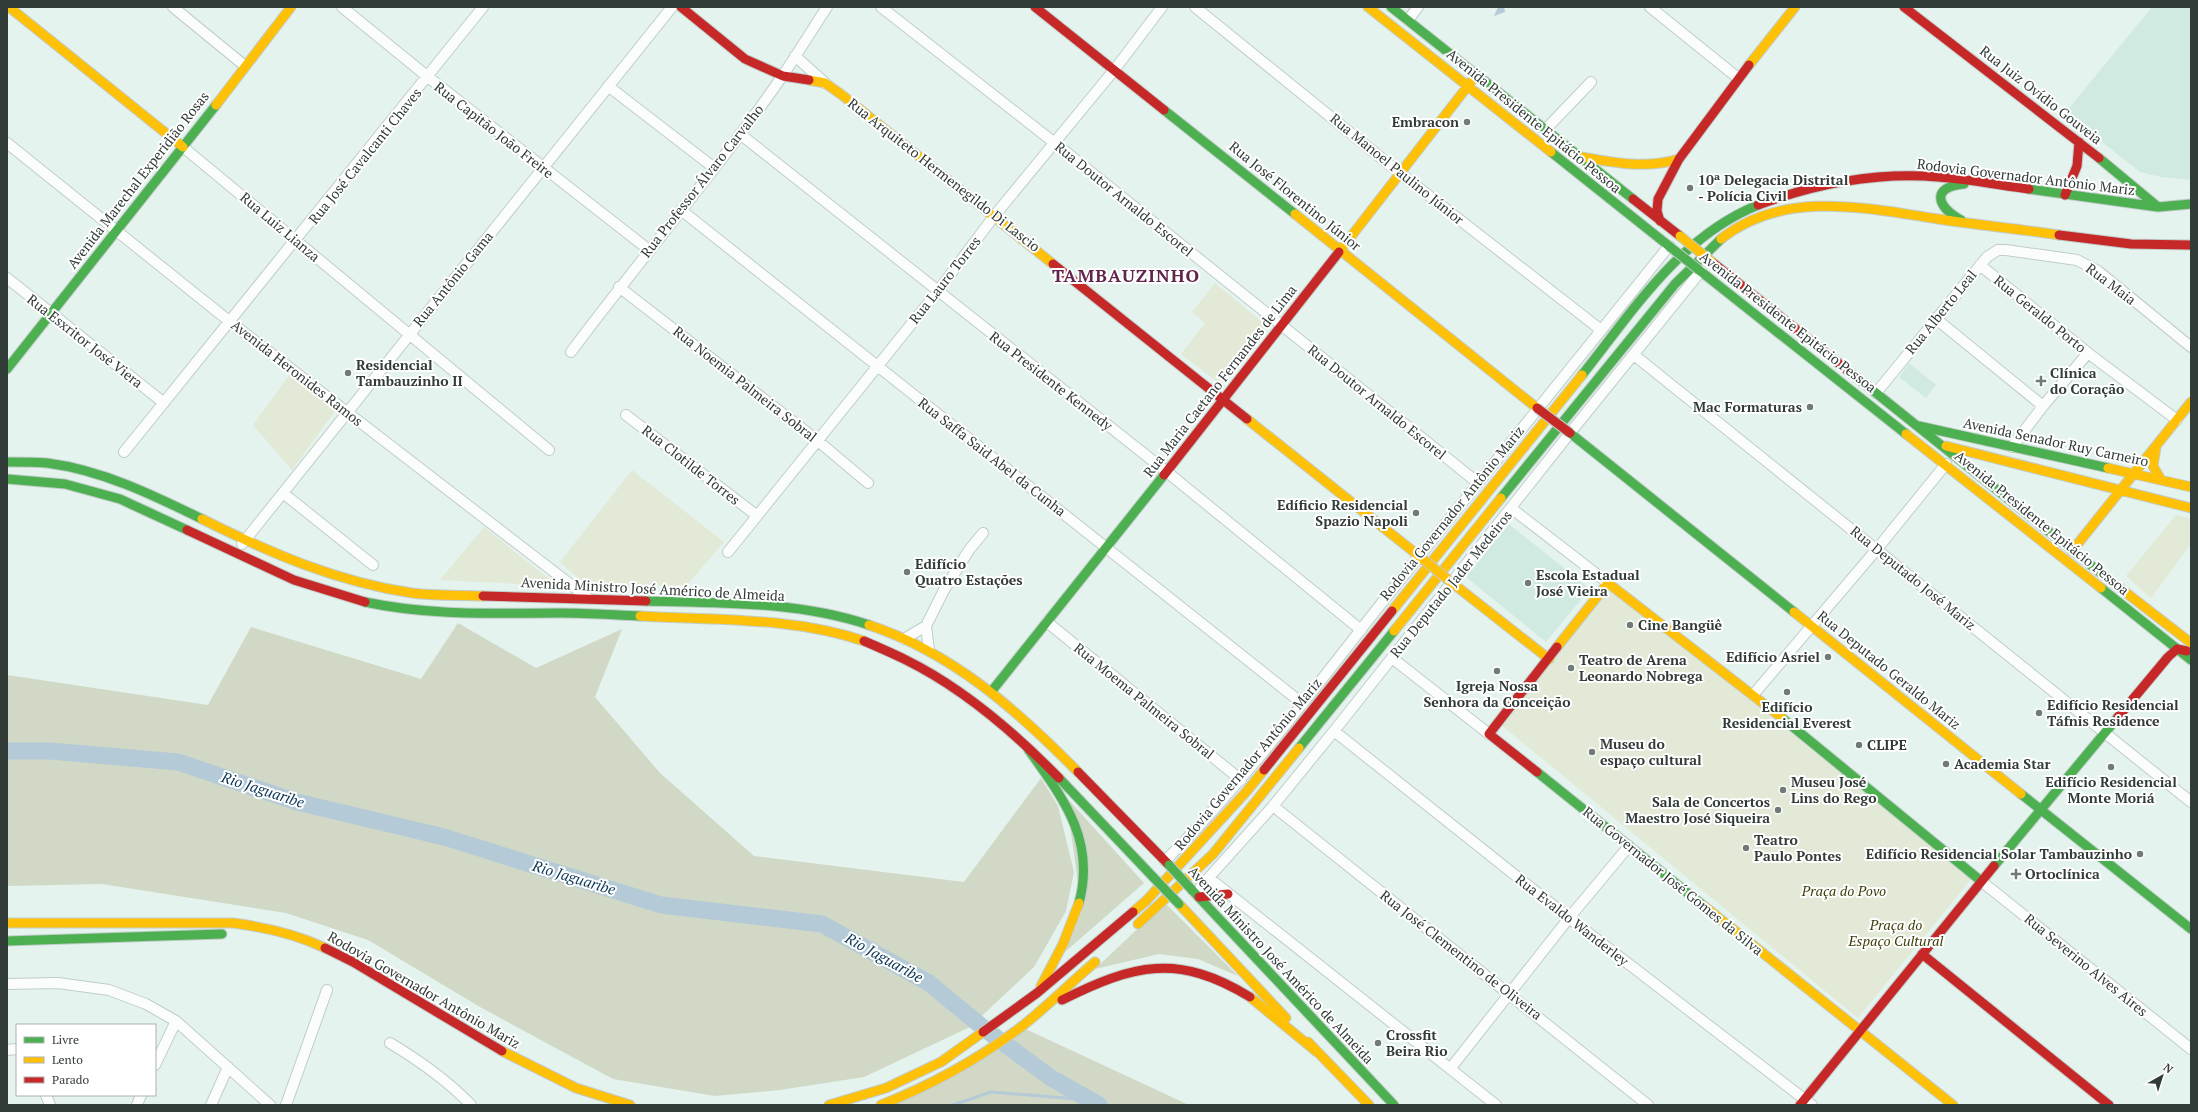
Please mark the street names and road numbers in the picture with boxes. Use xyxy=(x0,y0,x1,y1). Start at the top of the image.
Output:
street label: Rua Juiz Ovídio Gouveia xyxy=(1976,41,2106,148)
street label: Avenida Presidente Epitácio Pessoa xyxy=(1443,44,1626,197)
street label: Rua Capitão João Freire xyxy=(431,77,558,182)
street label: Rua José Cavalcanti Chaves xyxy=(304,84,425,228)
street label: Avenida Marechal Experidião Rosas xyxy=(62,87,213,272)
street label: Rua Arquiteto Hermenegildo Di Lascio xyxy=(844,93,1045,256)
street label: Rua Professor Álvaro Carvalho xyxy=(636,100,768,261)
street label: Rua Manoel Paulino Júnior xyxy=(1326,109,1469,229)
street label: Rua Doutor Arnaldo Escorel xyxy=(1051,137,1197,260)
street label: Rua José Florentino Júnior xyxy=(1226,137,1366,255)
street label: Rodovia Governador Antônio Mariz xyxy=(1916,154,2136,199)
street label: Rua Luiz Lianza xyxy=(236,188,324,266)
street label: Rua Antônio Gama xyxy=(408,227,497,330)
street label: Rua Lauro Torres xyxy=(904,232,985,327)
street label: Avenida Presidente Epitácio Pessoa xyxy=(1696,247,1881,397)
street label: Rua Maia xyxy=(2082,259,2140,309)
street label: Rua Alberto Leal xyxy=(1901,266,1981,358)
street label: Rua Geraldo Porto xyxy=(1990,270,2091,357)
street label: Rua Maria Caetano Fernandes de Lima xyxy=(1139,281,1301,481)
street label: Rua Esxritor José Viera xyxy=(23,289,147,392)
street label: Avenida Heronides Ramos xyxy=(228,315,367,430)
street label: Rua Noemia Palmeira Sobral xyxy=(669,321,821,446)
street label: Rua Presidente Kennedy xyxy=(986,327,1117,435)
street label: Rua Doutor Arnaldo Escorel xyxy=(1304,340,1450,463)
street label: Rua Saffa Said Abel da Cunha xyxy=(915,393,1070,520)
street label: Avenida Senador Ruy Carneiro xyxy=(1962,413,2151,471)
street label: Rua Clotilde Torres xyxy=(638,420,744,509)
street label: Rodovia Governador Antônio Mariz xyxy=(1375,421,1528,604)
street label: Avenida Presidente Epitácio Pessoa xyxy=(1951,446,2134,599)
street label: Rua Deputado Jader Medeiros xyxy=(1385,506,1516,661)
street label: Rua Deputado José Mariz xyxy=(1847,521,1980,634)
street label: Avenida Ministro José Américo de Almeida xyxy=(521,572,785,605)
street label: Rua Deputado Geraldo Mariz xyxy=(1814,606,1965,734)
street label: Rua Moema Palmeira Sobral xyxy=(1070,638,1218,763)
street label: Rodovia Governador Antônio Mariz xyxy=(1170,673,1325,854)
street label: Rua Governador José Gomes da Silva xyxy=(1579,802,1767,959)
street label: Avenida Ministro José Américo de Almeida xyxy=(1184,862,1378,1068)
street label: Rua Evaldo Wanderley xyxy=(1512,869,1634,970)
street label: Rua José Clementino de Oliveira xyxy=(1376,885,1546,1024)
street label: Rua Severino Alves Aires xyxy=(2021,909,2152,1020)
street label: Rodovia Governador Antônio Mariz xyxy=(325,926,524,1053)

